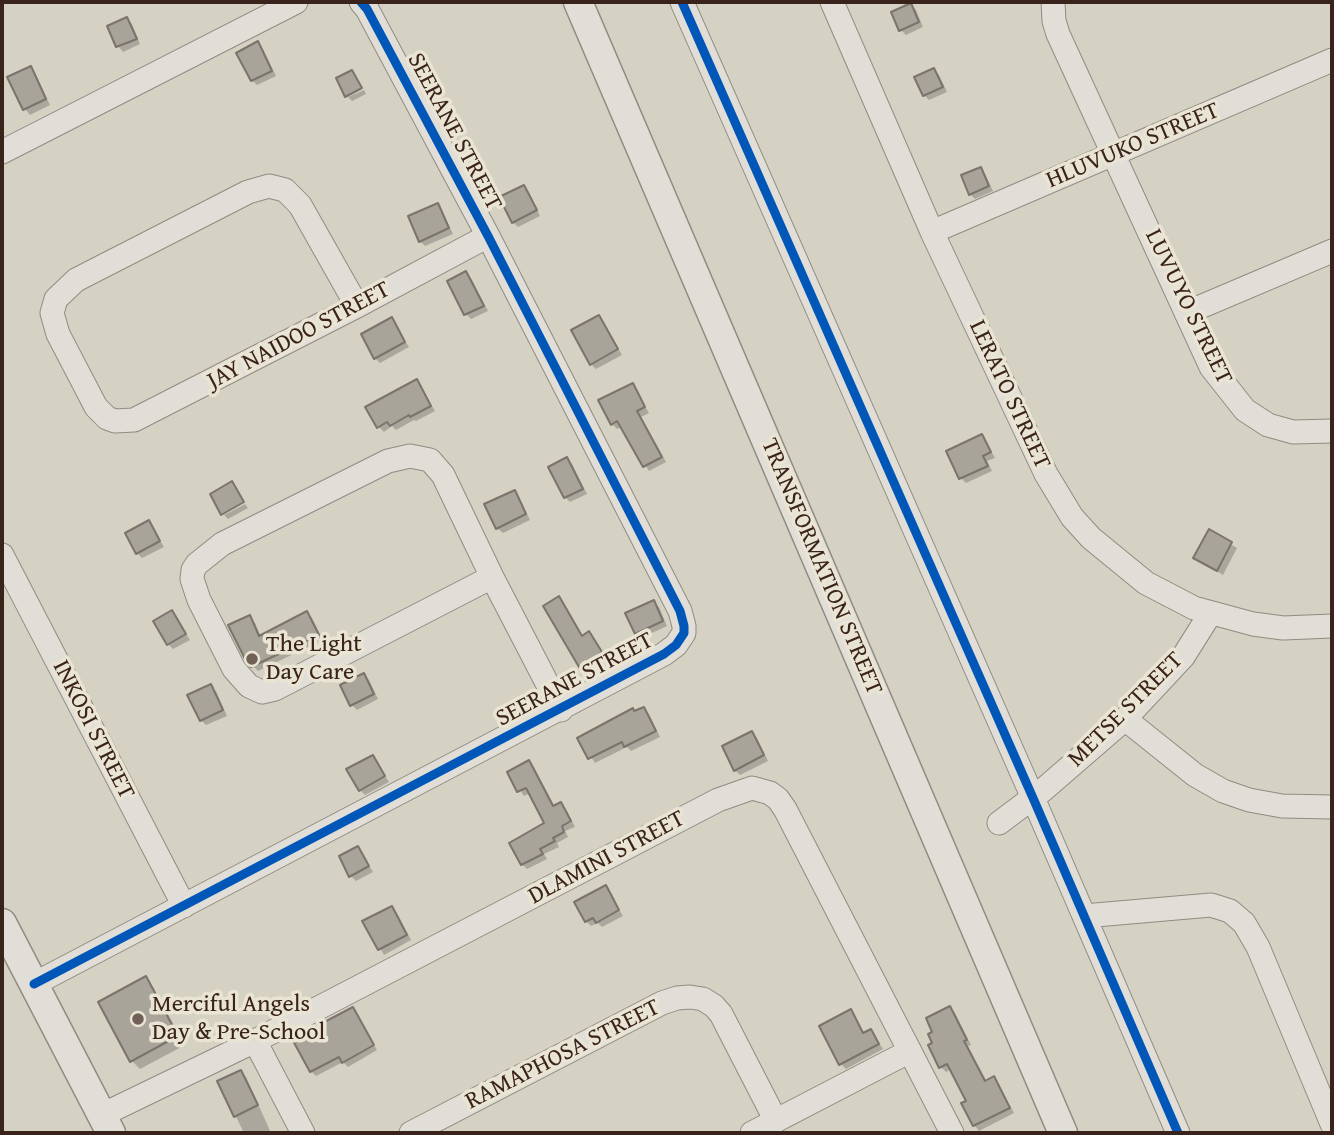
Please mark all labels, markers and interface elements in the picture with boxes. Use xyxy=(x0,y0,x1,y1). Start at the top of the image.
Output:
street label: SEERANE STREET xyxy=(400,48,508,216)
street label: HLUVUKO STREET xyxy=(1042,97,1224,195)
street label: LUVUYO STREET xyxy=(1138,225,1238,389)
street label: JAY NAIDOO STREET xyxy=(203,276,395,396)
street label: LERATO STREET xyxy=(962,316,1056,474)
street label: TRANSFORMATION STREET xyxy=(754,435,888,699)
street label: SEERANE STREET xyxy=(491,626,659,734)
place label: The Light Day Care xyxy=(266,631,362,687)
street label: METSE STREET xyxy=(1062,646,1190,774)
marker: The Light Day Care xyxy=(244,651,260,667)
street label: INKOSI STREET xyxy=(46,656,140,804)
street label: DLAMINI STREET xyxy=(524,805,690,911)
place label: Merciful Angels Day & Pre-School xyxy=(152,991,325,1047)
street label: RAMAPHOSA STREET xyxy=(461,994,665,1116)
marker: Merciful Angels Day & Pre-School xyxy=(130,1011,146,1027)

